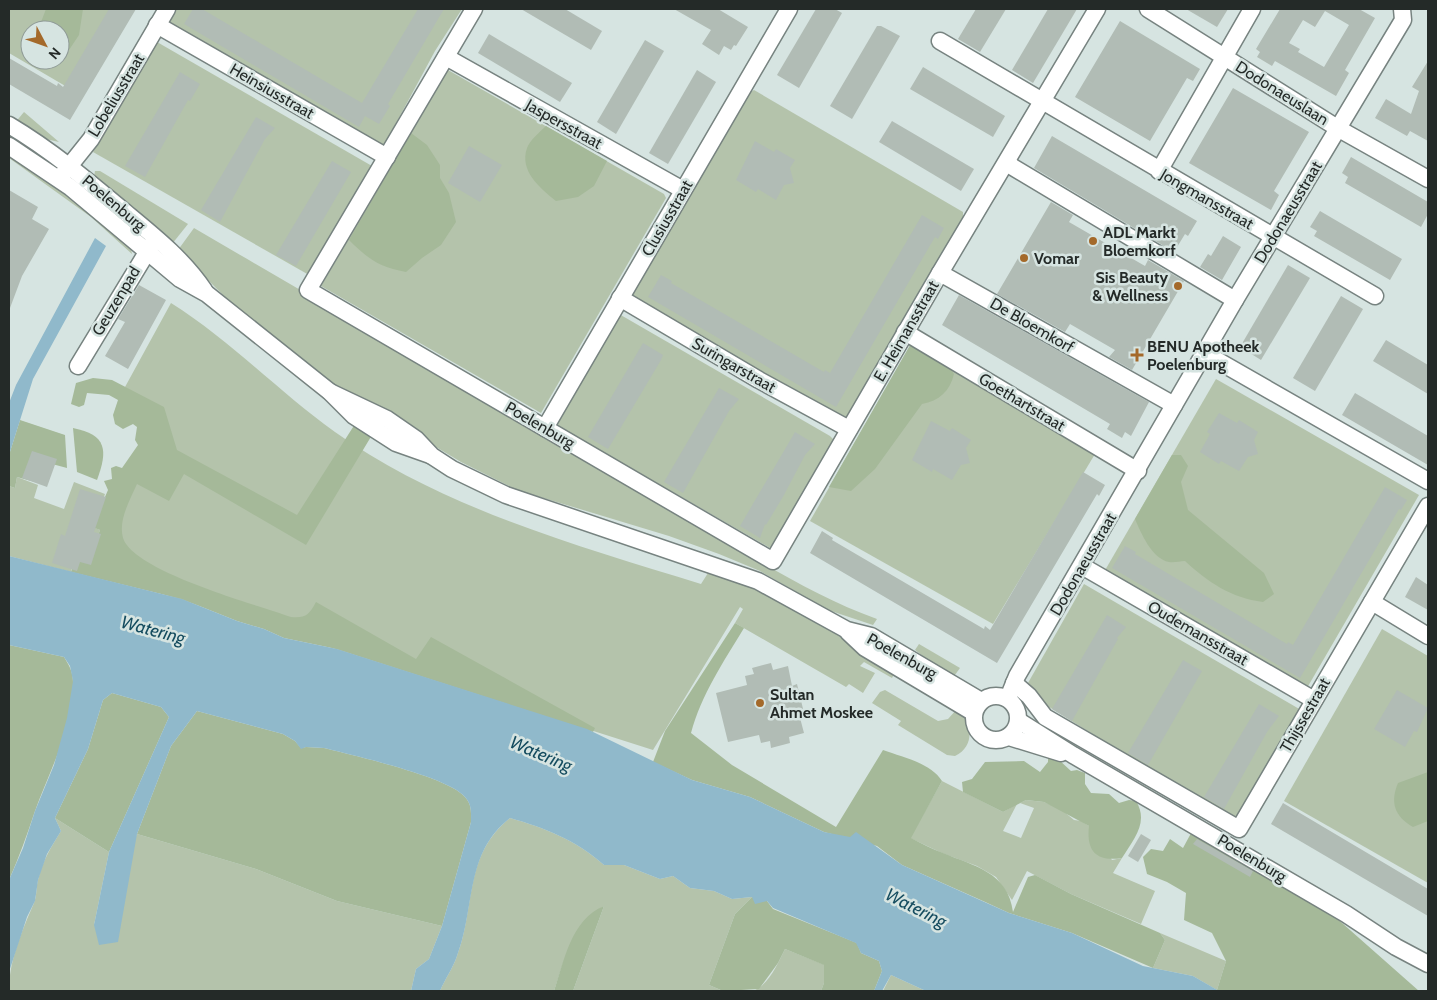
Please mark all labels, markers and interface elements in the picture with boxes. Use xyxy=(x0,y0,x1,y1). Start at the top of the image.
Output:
north arrow xyxy=(20,20,70,70)
text: N xyxy=(45,44,65,63)
street label: Lobeliusstraat xyxy=(84,50,149,140)
street label: Dodonaeuslaan xyxy=(1232,57,1332,129)
street label: Heinsiusstraat xyxy=(226,59,318,123)
street label: Jaspersstraat xyxy=(522,95,606,153)
street label: Dodonaeusstraat xyxy=(1250,157,1326,266)
street label: Jongmansstraat xyxy=(1156,164,1257,234)
street label: Poelenburg xyxy=(78,171,150,236)
street label: Clusiusstraat xyxy=(638,176,697,259)
place label: ADL Markt Bloemkorf xyxy=(1103,223,1176,260)
marker: ADL Markt Bloemkorf xyxy=(1087,235,1099,247)
place label: Vomar xyxy=(1034,249,1080,268)
marker: Vomar xyxy=(1018,252,1030,264)
street label: Geuzenpad xyxy=(88,263,144,339)
place label: Sis Beauty & Wellness xyxy=(1092,268,1168,305)
street label: E. Heimansstraat xyxy=(869,277,943,385)
marker: Sis Beauty & Wellness xyxy=(1172,280,1184,292)
street label: De Bloemkorf xyxy=(987,293,1078,357)
street label: Suringarstraat xyxy=(689,333,780,397)
place label: BENU Apotheek Poelenburg xyxy=(1147,337,1259,374)
marker: BENU Apotheek Poelenburg xyxy=(1131,349,1143,361)
street label: Goethartstraat xyxy=(975,369,1069,436)
street label: Poelenburg xyxy=(502,398,579,453)
street label: Dodonaeusstraat xyxy=(1046,509,1120,619)
street label: Oudemansstraat xyxy=(1145,597,1252,670)
water label: Watering xyxy=(118,611,188,649)
street label: Poelenburg xyxy=(864,629,941,683)
street label: Thijssestraat xyxy=(1276,674,1334,756)
place label: Sultan Ahmet Moskee xyxy=(770,685,873,722)
marker: Sultan Ahmet Moskee xyxy=(754,697,766,709)
water label: Watering xyxy=(506,731,576,777)
street label: Poelenburg xyxy=(1214,830,1291,886)
water label: Watering xyxy=(882,883,951,933)

